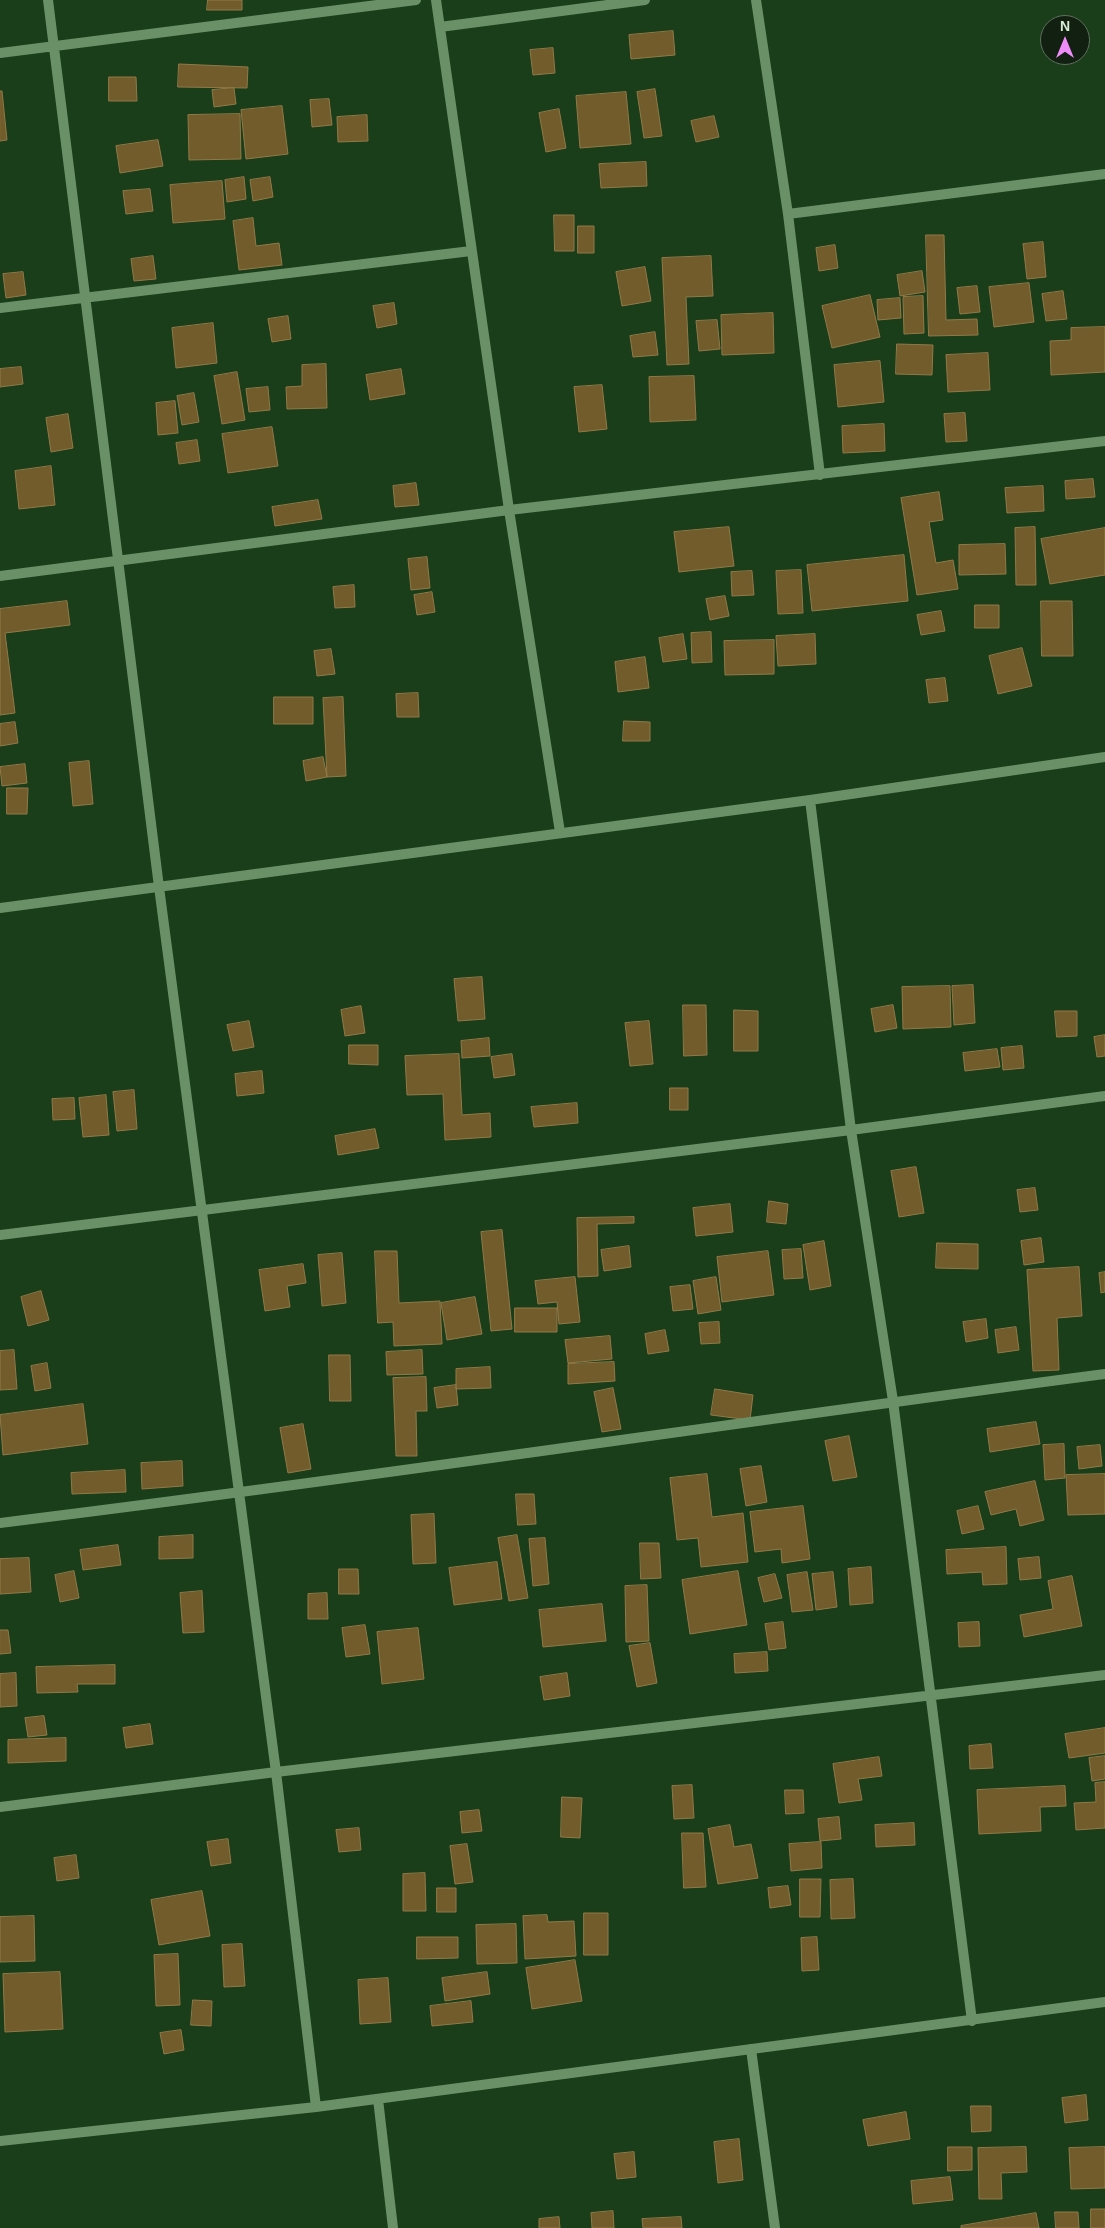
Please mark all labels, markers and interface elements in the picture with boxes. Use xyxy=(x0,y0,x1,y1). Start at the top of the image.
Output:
north arrow xyxy=(1040,15,1090,65)
text: N xyxy=(1060,18,1070,34)

